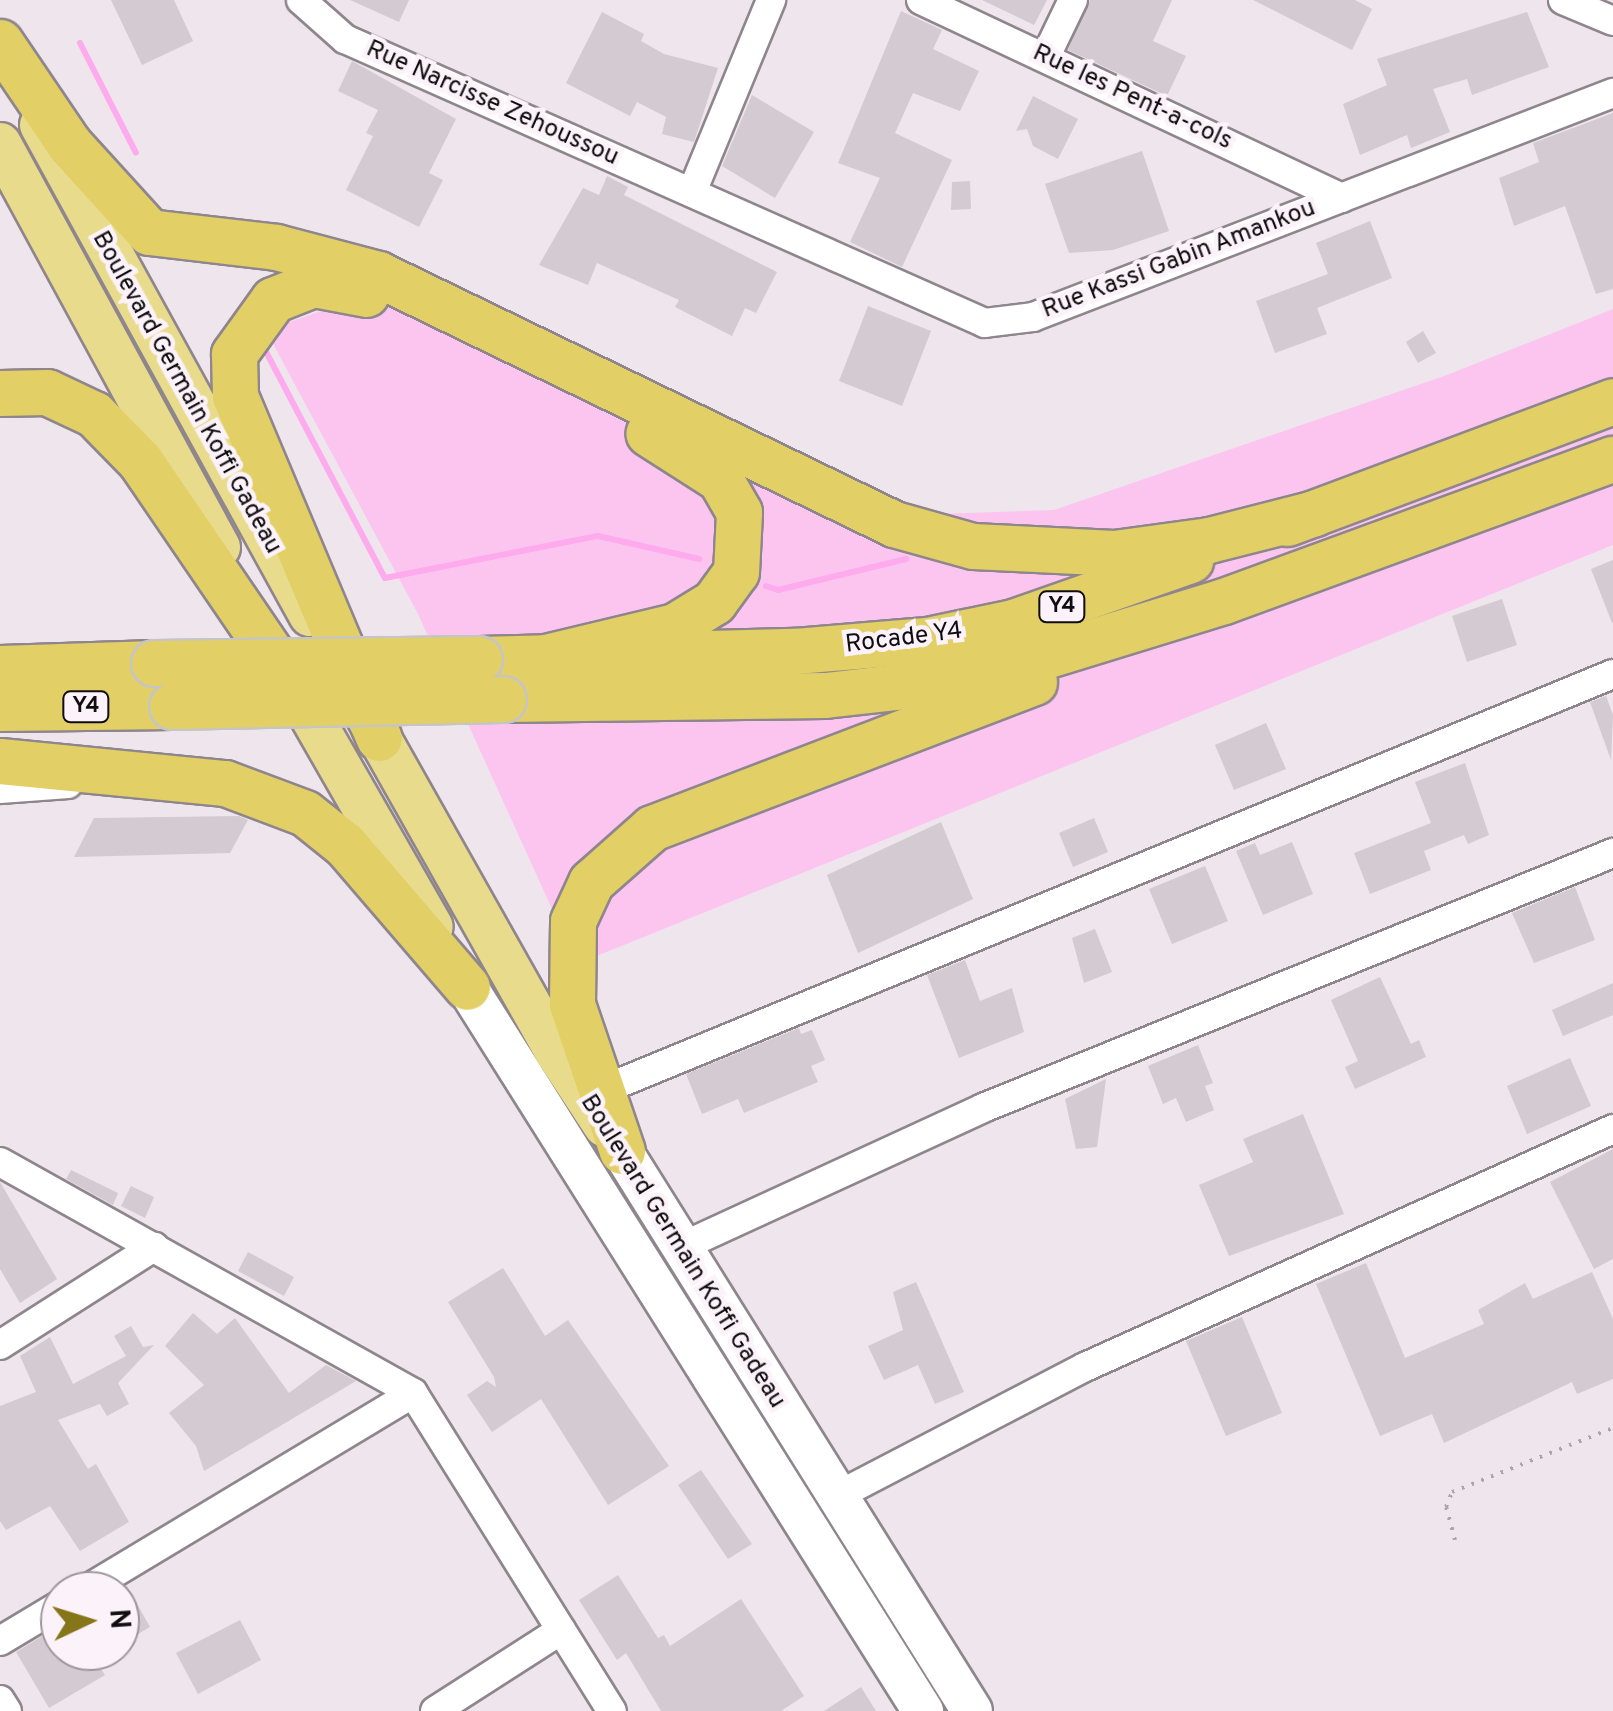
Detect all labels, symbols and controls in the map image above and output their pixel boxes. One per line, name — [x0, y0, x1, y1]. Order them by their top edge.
street label: Rue Narcisse Zehoussou — [361, 35, 623, 173]
street label: Rue les Pent-a-cols — [1027, 39, 1237, 157]
street label: Rue Kassi Gabin Amankou — [1038, 194, 1320, 326]
street label: Boulevard Germain Koffi Gadeau — [85, 226, 287, 560]
road number: Y4 — [1037, 590, 1087, 624]
street label: Rocade Y4 — [843, 617, 965, 661]
road number: Y4 — [61, 690, 111, 724]
street label: Boulevard Germain Koffi Gadeau — [573, 1090, 791, 1414]
north arrow — [40, 1571, 140, 1671]
text: N — [99, 1608, 137, 1630]

